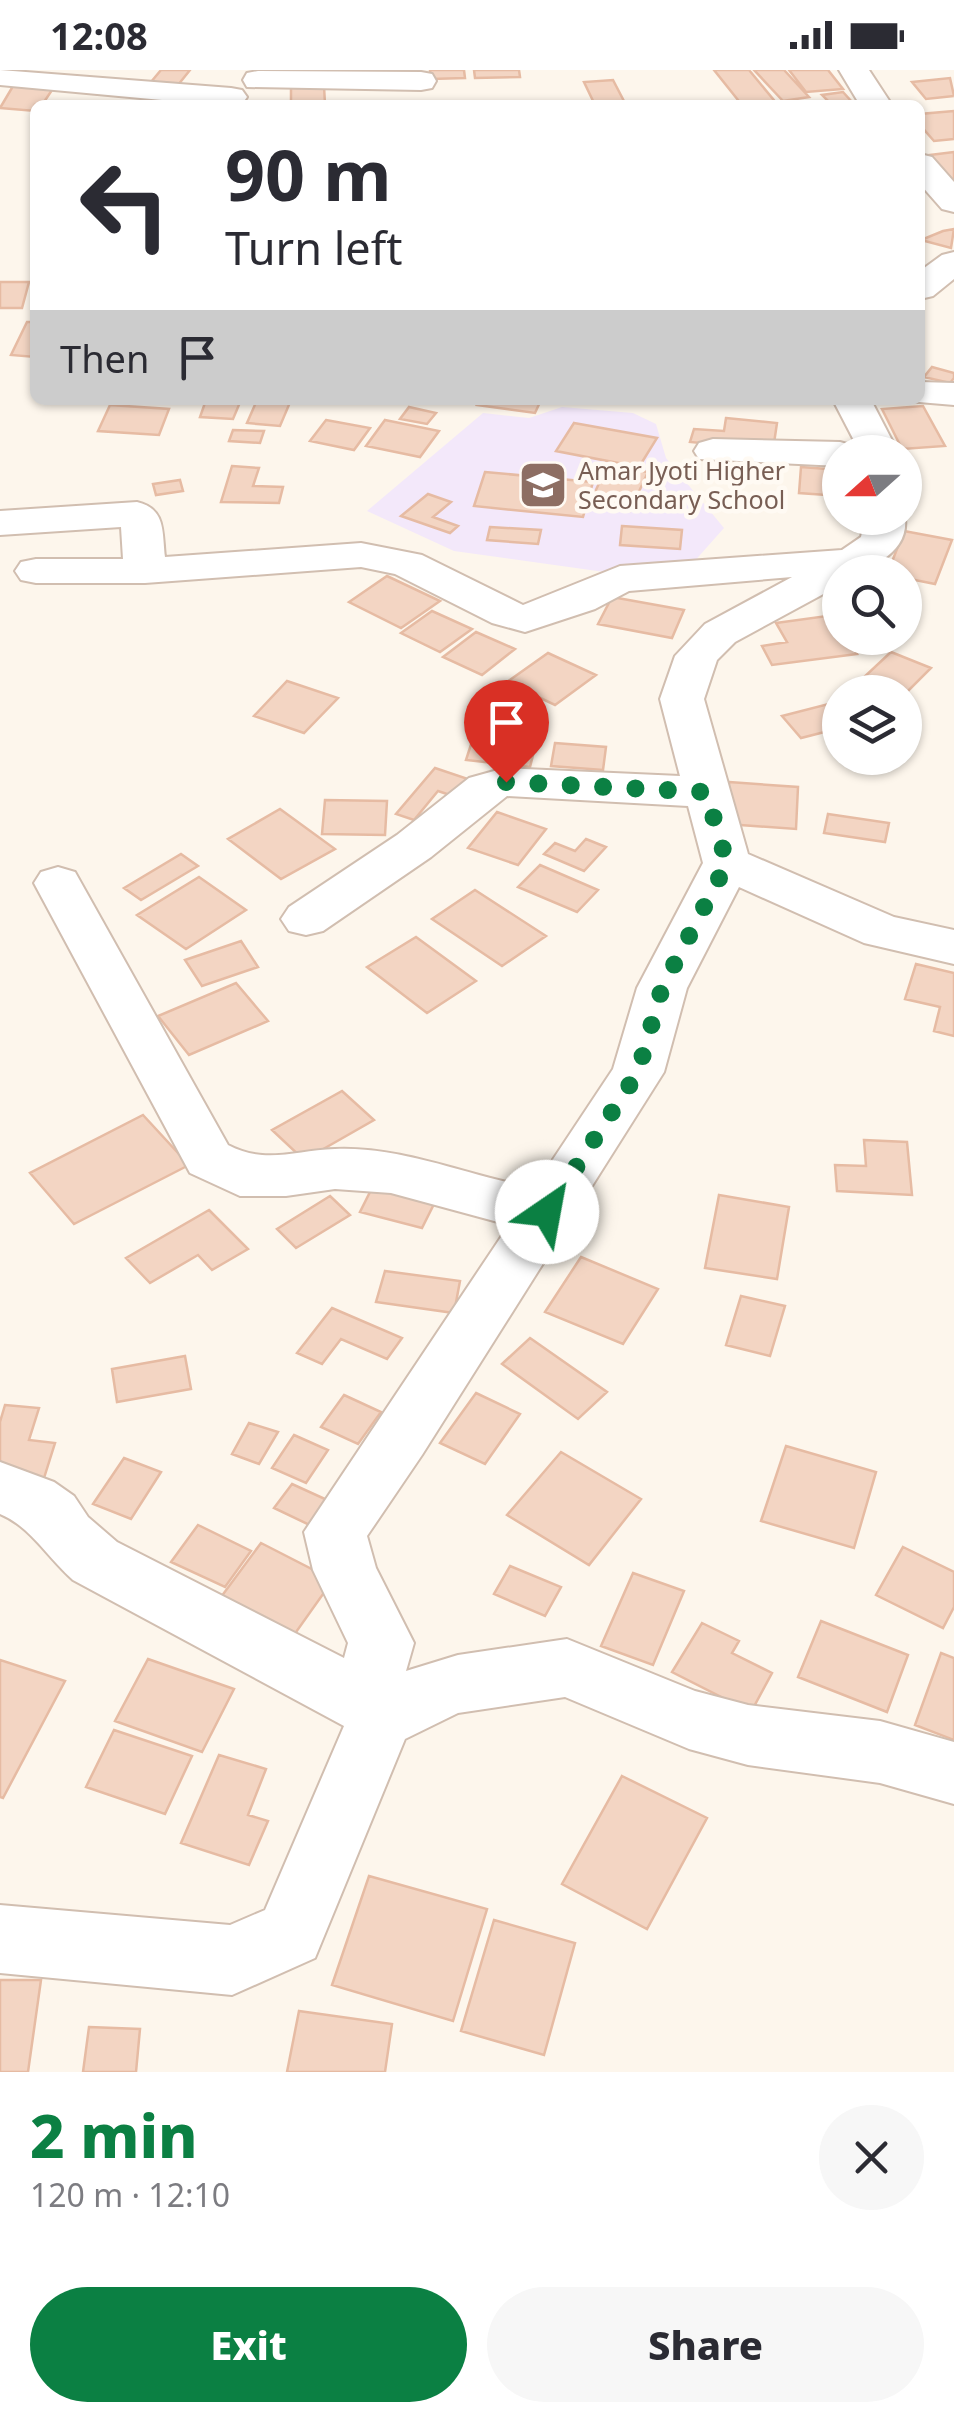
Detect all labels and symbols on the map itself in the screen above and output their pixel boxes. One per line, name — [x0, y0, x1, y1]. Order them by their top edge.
north arrow — [822, 435, 922, 535]
place label: Amar Jyoti Higher Secondary School — [578, 453, 785, 516]
school or university icon: Amar Jyoti Higher Secondary School — [517, 459, 569, 511]
pin — [464, 680, 549, 783]
position arrow — [495, 1160, 599, 1264]

